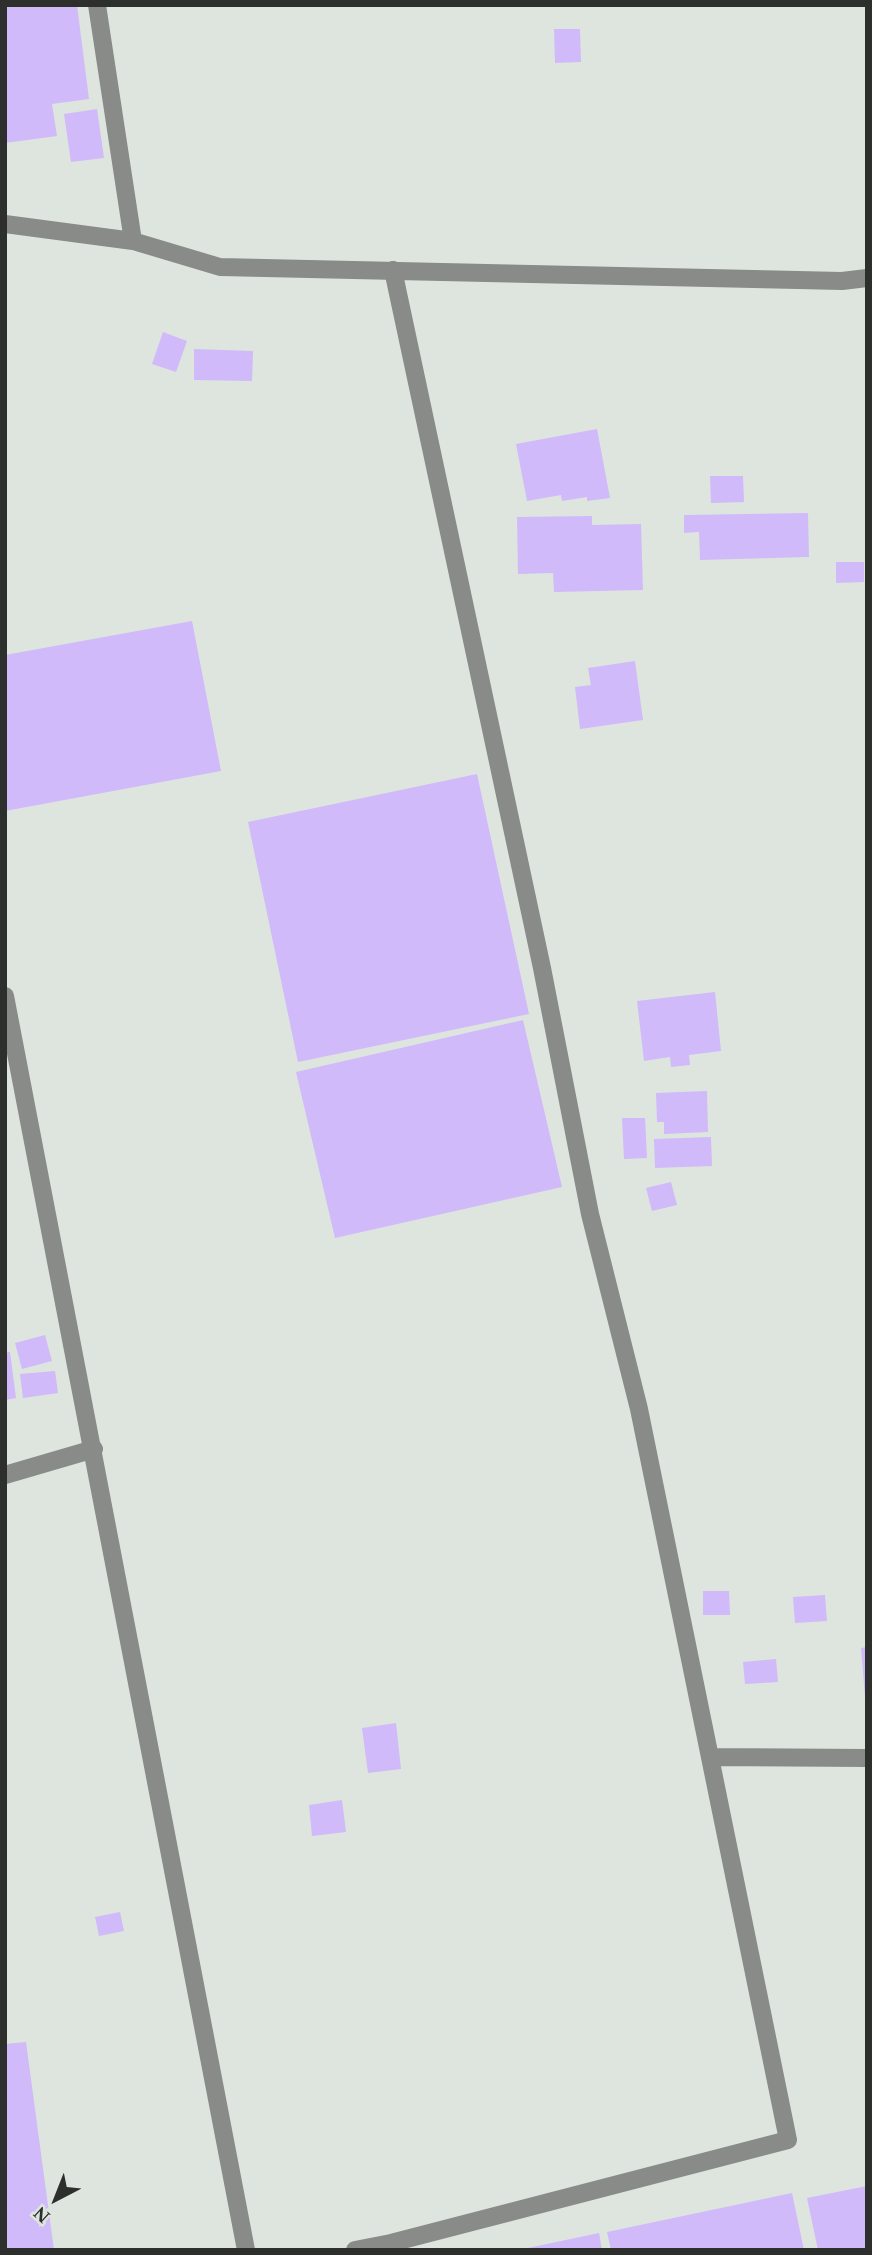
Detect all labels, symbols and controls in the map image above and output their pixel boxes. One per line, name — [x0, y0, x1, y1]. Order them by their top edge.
north arrow — [21, 2164, 91, 2234]
text: N — [29, 2203, 54, 2227]

